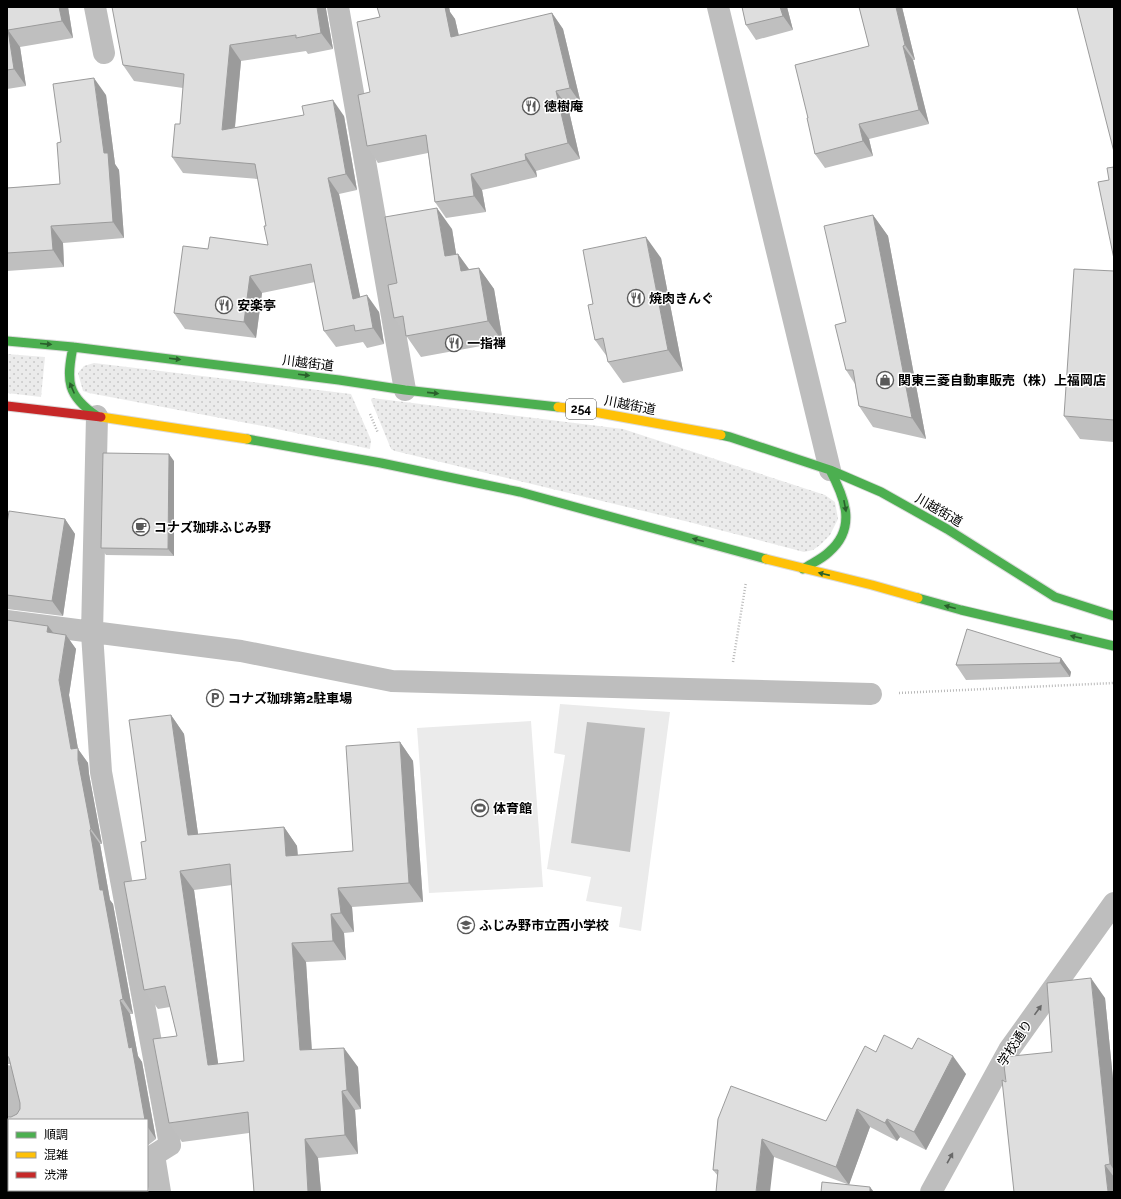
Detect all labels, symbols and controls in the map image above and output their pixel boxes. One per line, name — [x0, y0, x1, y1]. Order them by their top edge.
restaurant icon: 徳樹庵 — [521, 96, 541, 116]
place label: 徳樹庵 — [544, 99, 583, 114]
restaurant icon: 焼肉きんぐ — [626, 288, 646, 308]
place label: 焼肉きんぐ — [649, 291, 714, 306]
restaurant icon: 安楽亭 — [214, 295, 234, 315]
place label: 安楽亭 — [237, 298, 276, 313]
restaurant icon: 一指禅 — [444, 333, 464, 353]
place label: 一指禅 — [467, 336, 506, 351]
one-way arrow — [40, 341, 52, 347]
street label: 川越街道 — [281, 352, 335, 374]
one-way arrow — [169, 356, 181, 362]
shop icon: 関東三菱自動車販売（株）上福岡店 — [875, 370, 895, 390]
one-way arrow — [298, 372, 310, 378]
place label: 関東三菱自動車販売（株）上福岡店 — [898, 373, 1106, 388]
one-way arrow — [68, 381, 74, 393]
one-way arrow — [427, 389, 439, 396]
street label: 川越街道 — [603, 393, 657, 417]
road number: 254 — [566, 399, 596, 419]
street label: 川越街道 — [913, 491, 965, 529]
one-way arrow — [842, 500, 848, 512]
cafe icon: コナズ珈琲ふじみ野 — [131, 517, 151, 537]
place label: コナズ珈琲ふじみ野 — [154, 520, 271, 535]
one-way arrow — [692, 537, 704, 543]
one-way arrow — [818, 570, 830, 576]
one-way arrow — [943, 604, 955, 610]
one-way arrow — [1070, 634, 1082, 640]
parking icon: コナズ珈琲第2駐車場 — [205, 688, 225, 708]
place label: コナズ珈琲第2駐車場 — [228, 691, 352, 706]
sports icon: 体育館 — [470, 798, 490, 818]
place label: 体育館 — [493, 801, 532, 816]
school or university icon: ふじみ野市立西小学校 — [456, 915, 476, 935]
place label: ふじみ野市立西小学校 — [479, 918, 609, 933]
one-way arrow — [1033, 1005, 1041, 1015]
street label: 学校通り — [995, 1017, 1035, 1069]
legend — [8, 1119, 148, 1191]
text: 順調 — [44, 1128, 68, 1142]
text: 混雑 — [44, 1148, 68, 1162]
one-way arrow — [946, 1152, 953, 1164]
text: 渋滞 — [44, 1168, 68, 1182]

